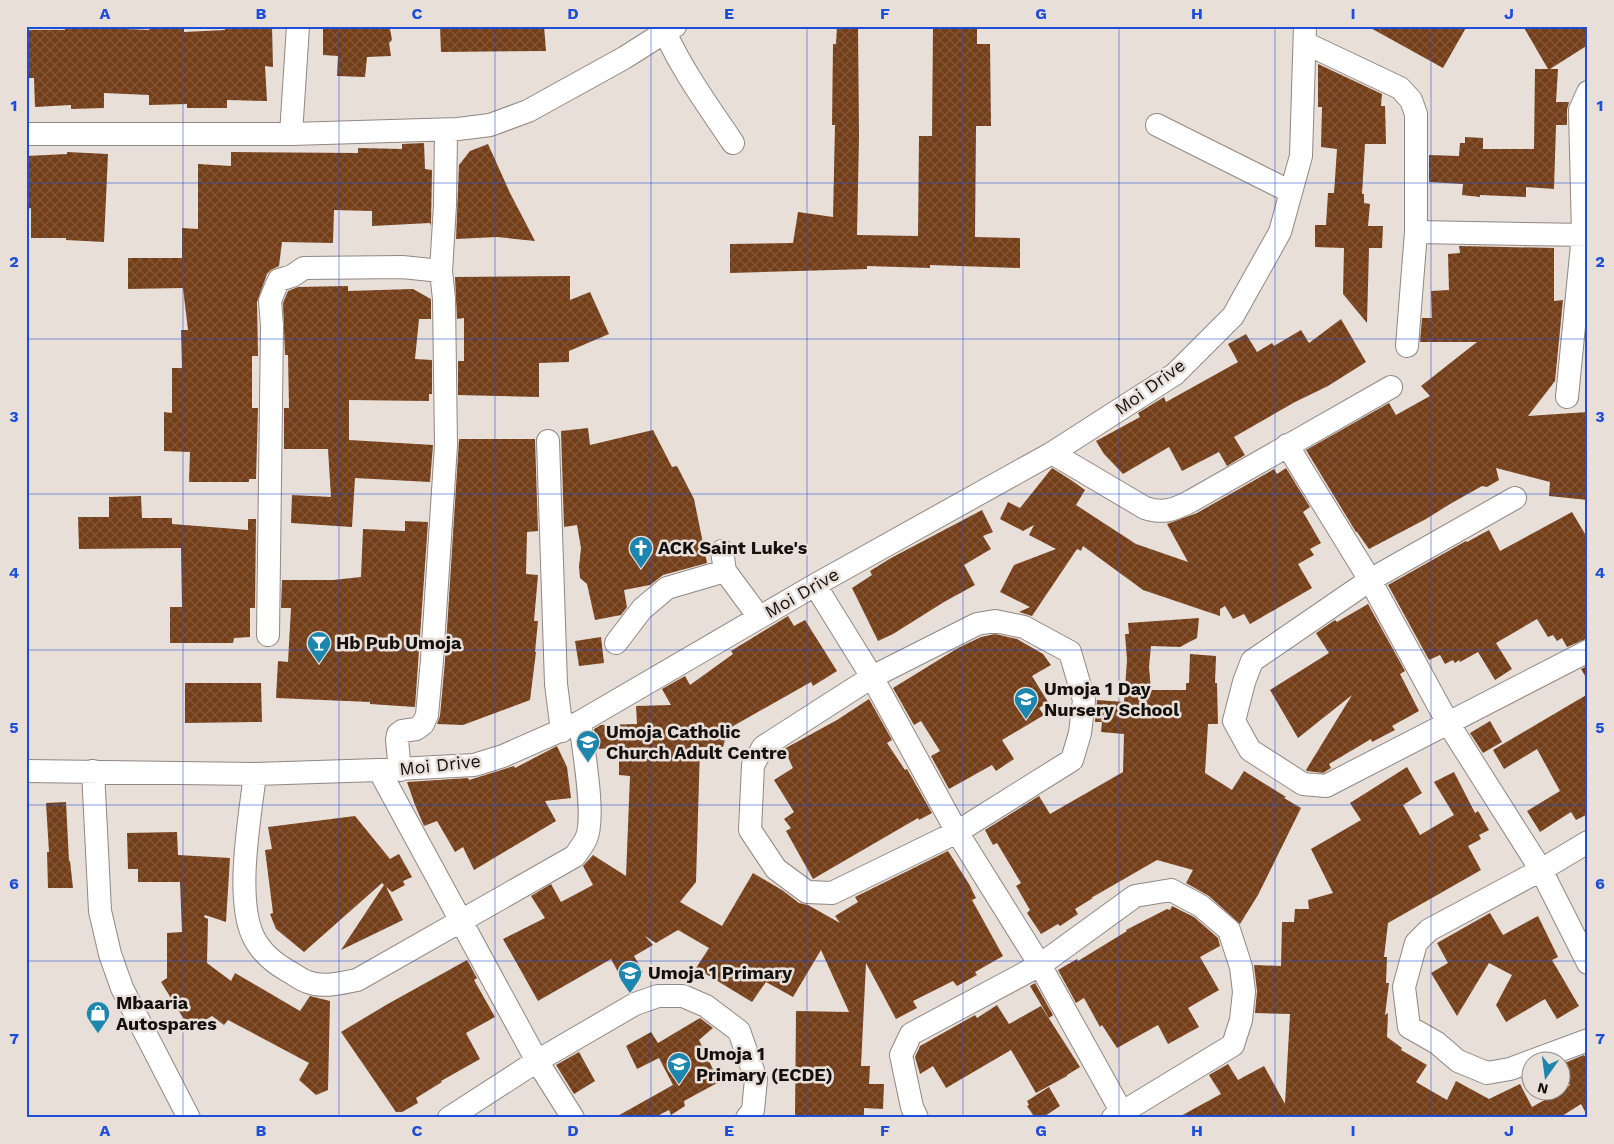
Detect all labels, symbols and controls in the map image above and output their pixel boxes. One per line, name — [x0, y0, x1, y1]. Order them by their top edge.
text: A — [100, 4, 111, 23]
text: B — [256, 4, 267, 23]
text: C — [412, 4, 423, 23]
text: D — [567, 4, 579, 23]
text: E — [724, 4, 734, 23]
text: F — [880, 4, 890, 23]
text: G — [1035, 4, 1047, 23]
text: H — [1191, 4, 1203, 23]
text: I — [1350, 4, 1356, 23]
text: J — [1504, 4, 1514, 23]
text: 1 — [11, 96, 17, 115]
text: 1 — [1597, 96, 1603, 115]
text: 2 — [9, 252, 19, 271]
text: 2 — [1595, 252, 1605, 271]
street label: Moi Drive — [1110, 354, 1189, 419]
text: 3 — [9, 407, 19, 426]
text: 3 — [1595, 407, 1605, 426]
church icon: ACK Saint Luke's — [628, 535, 654, 569]
place label: ACK Saint Luke's — [658, 537, 808, 558]
text: 4 — [9, 563, 19, 582]
street label: Moi Drive — [761, 563, 842, 622]
text: 4 — [1595, 563, 1605, 582]
bar icon: Hb Pub Umoja — [306, 630, 332, 664]
place label: Hb Pub Umoja — [336, 632, 462, 653]
place label: Umoja 1 Day Nursery School — [1044, 678, 1179, 720]
school or university icon: Umoja 1 Day Nursery School — [1013, 686, 1039, 720]
text: 5 — [9, 718, 19, 737]
text: 5 — [1595, 718, 1605, 737]
place label: Umoja Catholic Church Adult Centre — [606, 721, 787, 763]
school or university icon: Umoja Catholic Church Adult Centre — [575, 729, 601, 763]
street label: Moi Drive — [398, 750, 482, 779]
text: 6 — [9, 874, 19, 893]
text: 6 — [1595, 874, 1605, 893]
school or university icon: Umoja 1 Primary — [617, 960, 643, 994]
place label: Umoja 1 Primary — [648, 962, 793, 983]
place label: Mbaaria Autospares — [116, 992, 217, 1034]
shop icon: Mbaaria Autospares — [85, 1000, 111, 1034]
text: 7 — [9, 1029, 19, 1048]
text: 7 — [1595, 1029, 1605, 1048]
place label: Umoja 1 Primary (ECDE) — [696, 1043, 833, 1085]
school or university icon: Umoja 1 Primary (ECDE) — [666, 1051, 692, 1085]
north arrow — [1522, 1052, 1572, 1102]
text: N — [1536, 1080, 1550, 1098]
text: A — [100, 1121, 111, 1140]
text: B — [256, 1121, 267, 1140]
text: C — [412, 1121, 423, 1140]
text: D — [567, 1121, 579, 1140]
text: E — [724, 1121, 734, 1140]
text: F — [880, 1121, 890, 1140]
text: G — [1035, 1121, 1047, 1140]
text: H — [1191, 1121, 1203, 1140]
text: I — [1350, 1121, 1356, 1140]
text: J — [1504, 1121, 1514, 1140]

